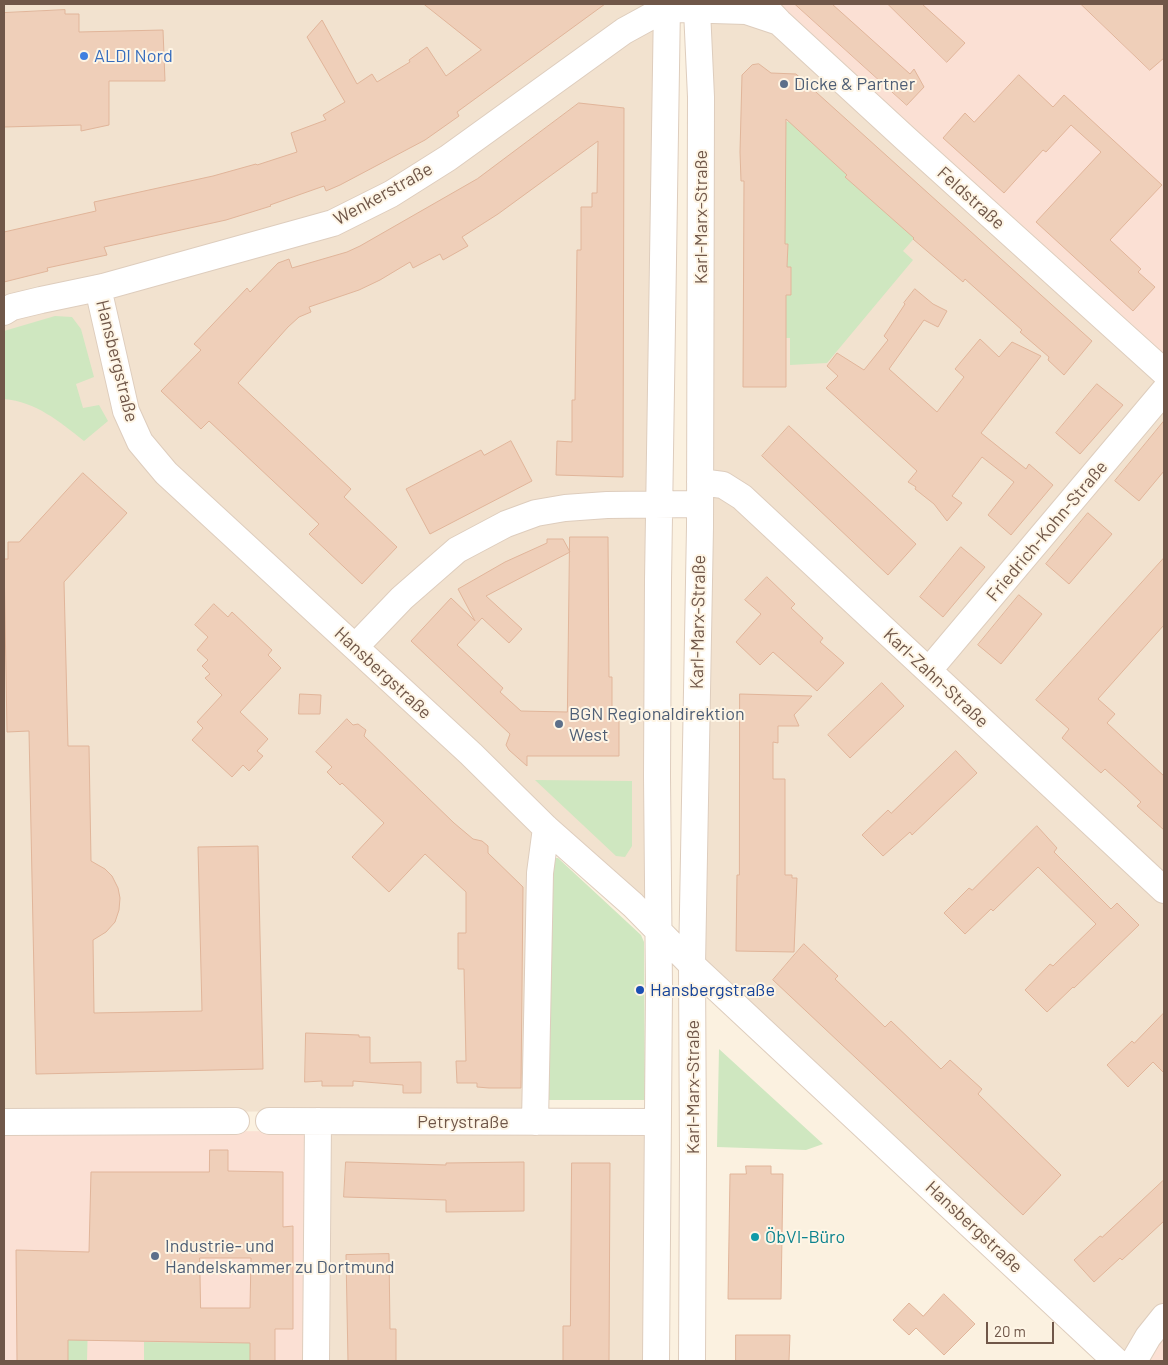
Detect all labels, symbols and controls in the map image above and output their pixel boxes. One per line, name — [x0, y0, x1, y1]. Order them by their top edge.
place label: ALDI Nord — [94, 45, 173, 67]
marker: ALDI Nord — [78, 50, 90, 62]
place label: Dicke & Partner — [794, 73, 915, 95]
marker: Dicke & Partner — [778, 78, 790, 90]
street label: Karl-Marx-Straße — [690, 150, 712, 284]
street label: Wenkerstraße — [330, 158, 436, 230]
street label: Feldstraße — [933, 162, 1009, 234]
street label: Hansbergstraße — [91, 298, 143, 424]
street label: Friedrich-Kohn-Straße — [982, 456, 1112, 606]
street label: Karl-Marx-Straße — [686, 555, 710, 689]
street label: Hansbergstraße — [330, 622, 436, 724]
street label: Karl-Zahn-Straße — [879, 624, 993, 732]
place label: BGN Regionaldirektion West — [569, 703, 745, 746]
marker: BGN Regionaldirektion West — [553, 718, 565, 730]
place label: Hansbergstraße — [650, 979, 775, 1001]
marker: Hansbergstraße — [634, 984, 646, 996]
street label: Karl-Marx-Straße — [682, 1020, 704, 1154]
street label: Petrystraße — [417, 1111, 509, 1133]
street label: Hansbergstraße — [921, 1176, 1027, 1278]
place label: ÖbVI-Büro — [765, 1226, 845, 1248]
marker: ÖbVI-Büro — [749, 1231, 761, 1243]
place label: Industrie- und Handelskammer zu Dortmund — [165, 1235, 395, 1278]
marker: Industrie- und Handelskammer zu Dortmund — [149, 1250, 161, 1262]
scale bar — [988, 1312, 1056, 1344]
text: 20 m — [994, 1322, 1026, 1340]

